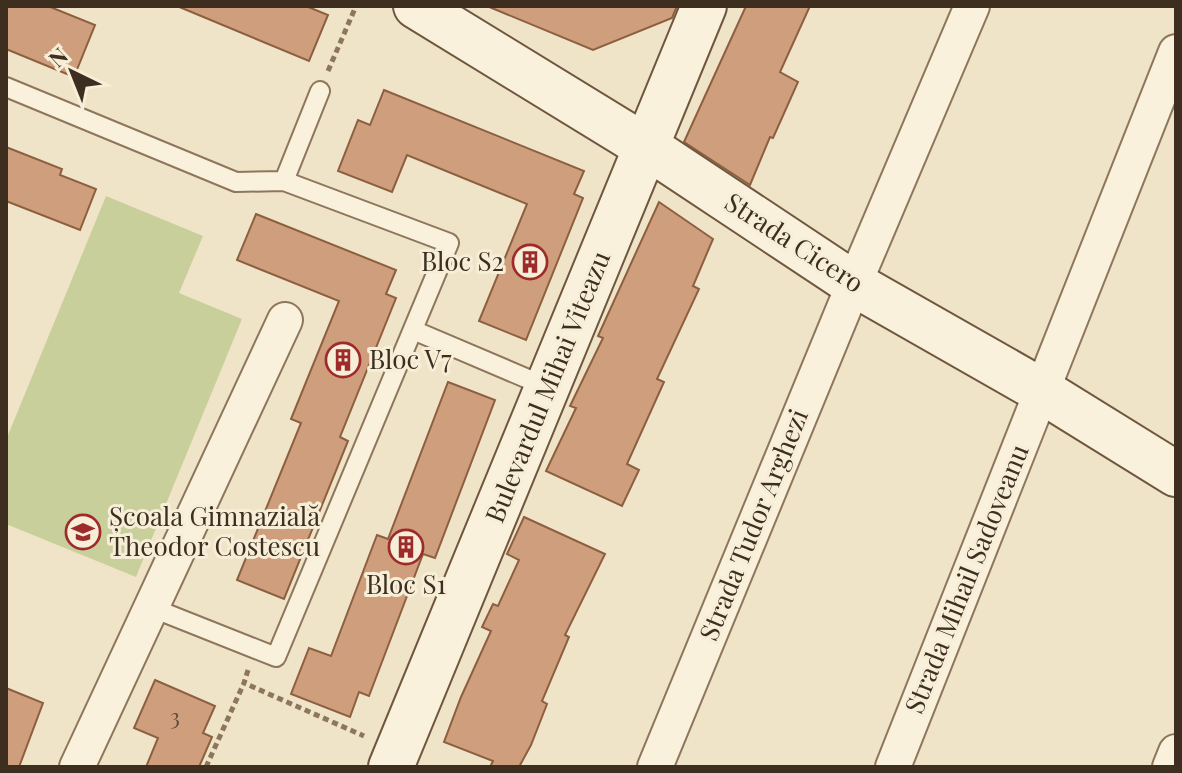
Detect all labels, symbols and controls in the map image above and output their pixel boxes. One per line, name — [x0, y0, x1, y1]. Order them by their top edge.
north arrow — [32, 32, 112, 112]
text: N — [42, 40, 74, 73]
street label: Strada Cicero — [719, 184, 871, 300]
place label: Bloc S2 — [421, 243, 504, 278]
building icon: Bloc S2 — [511, 243, 549, 281]
street label: Bulevardul Mihai Viteazu — [476, 245, 617, 527]
building icon: Bloc V7 — [324, 341, 362, 379]
place label: Bloc V7 — [369, 341, 452, 376]
street label: Strada Tudor Arghezi — [690, 403, 815, 645]
street label: Strada Mihail Sadoveanu — [896, 439, 1036, 718]
place label: Școala Gimnazială Theodor Costescu — [109, 498, 320, 563]
school or university icon: Școala Gimnazială Theodor Costescu — [64, 513, 102, 551]
building icon: Bloc S1 — [387, 528, 425, 566]
place label: Bloc S1 — [366, 566, 446, 601]
house number: 3 — [170, 701, 180, 731]

